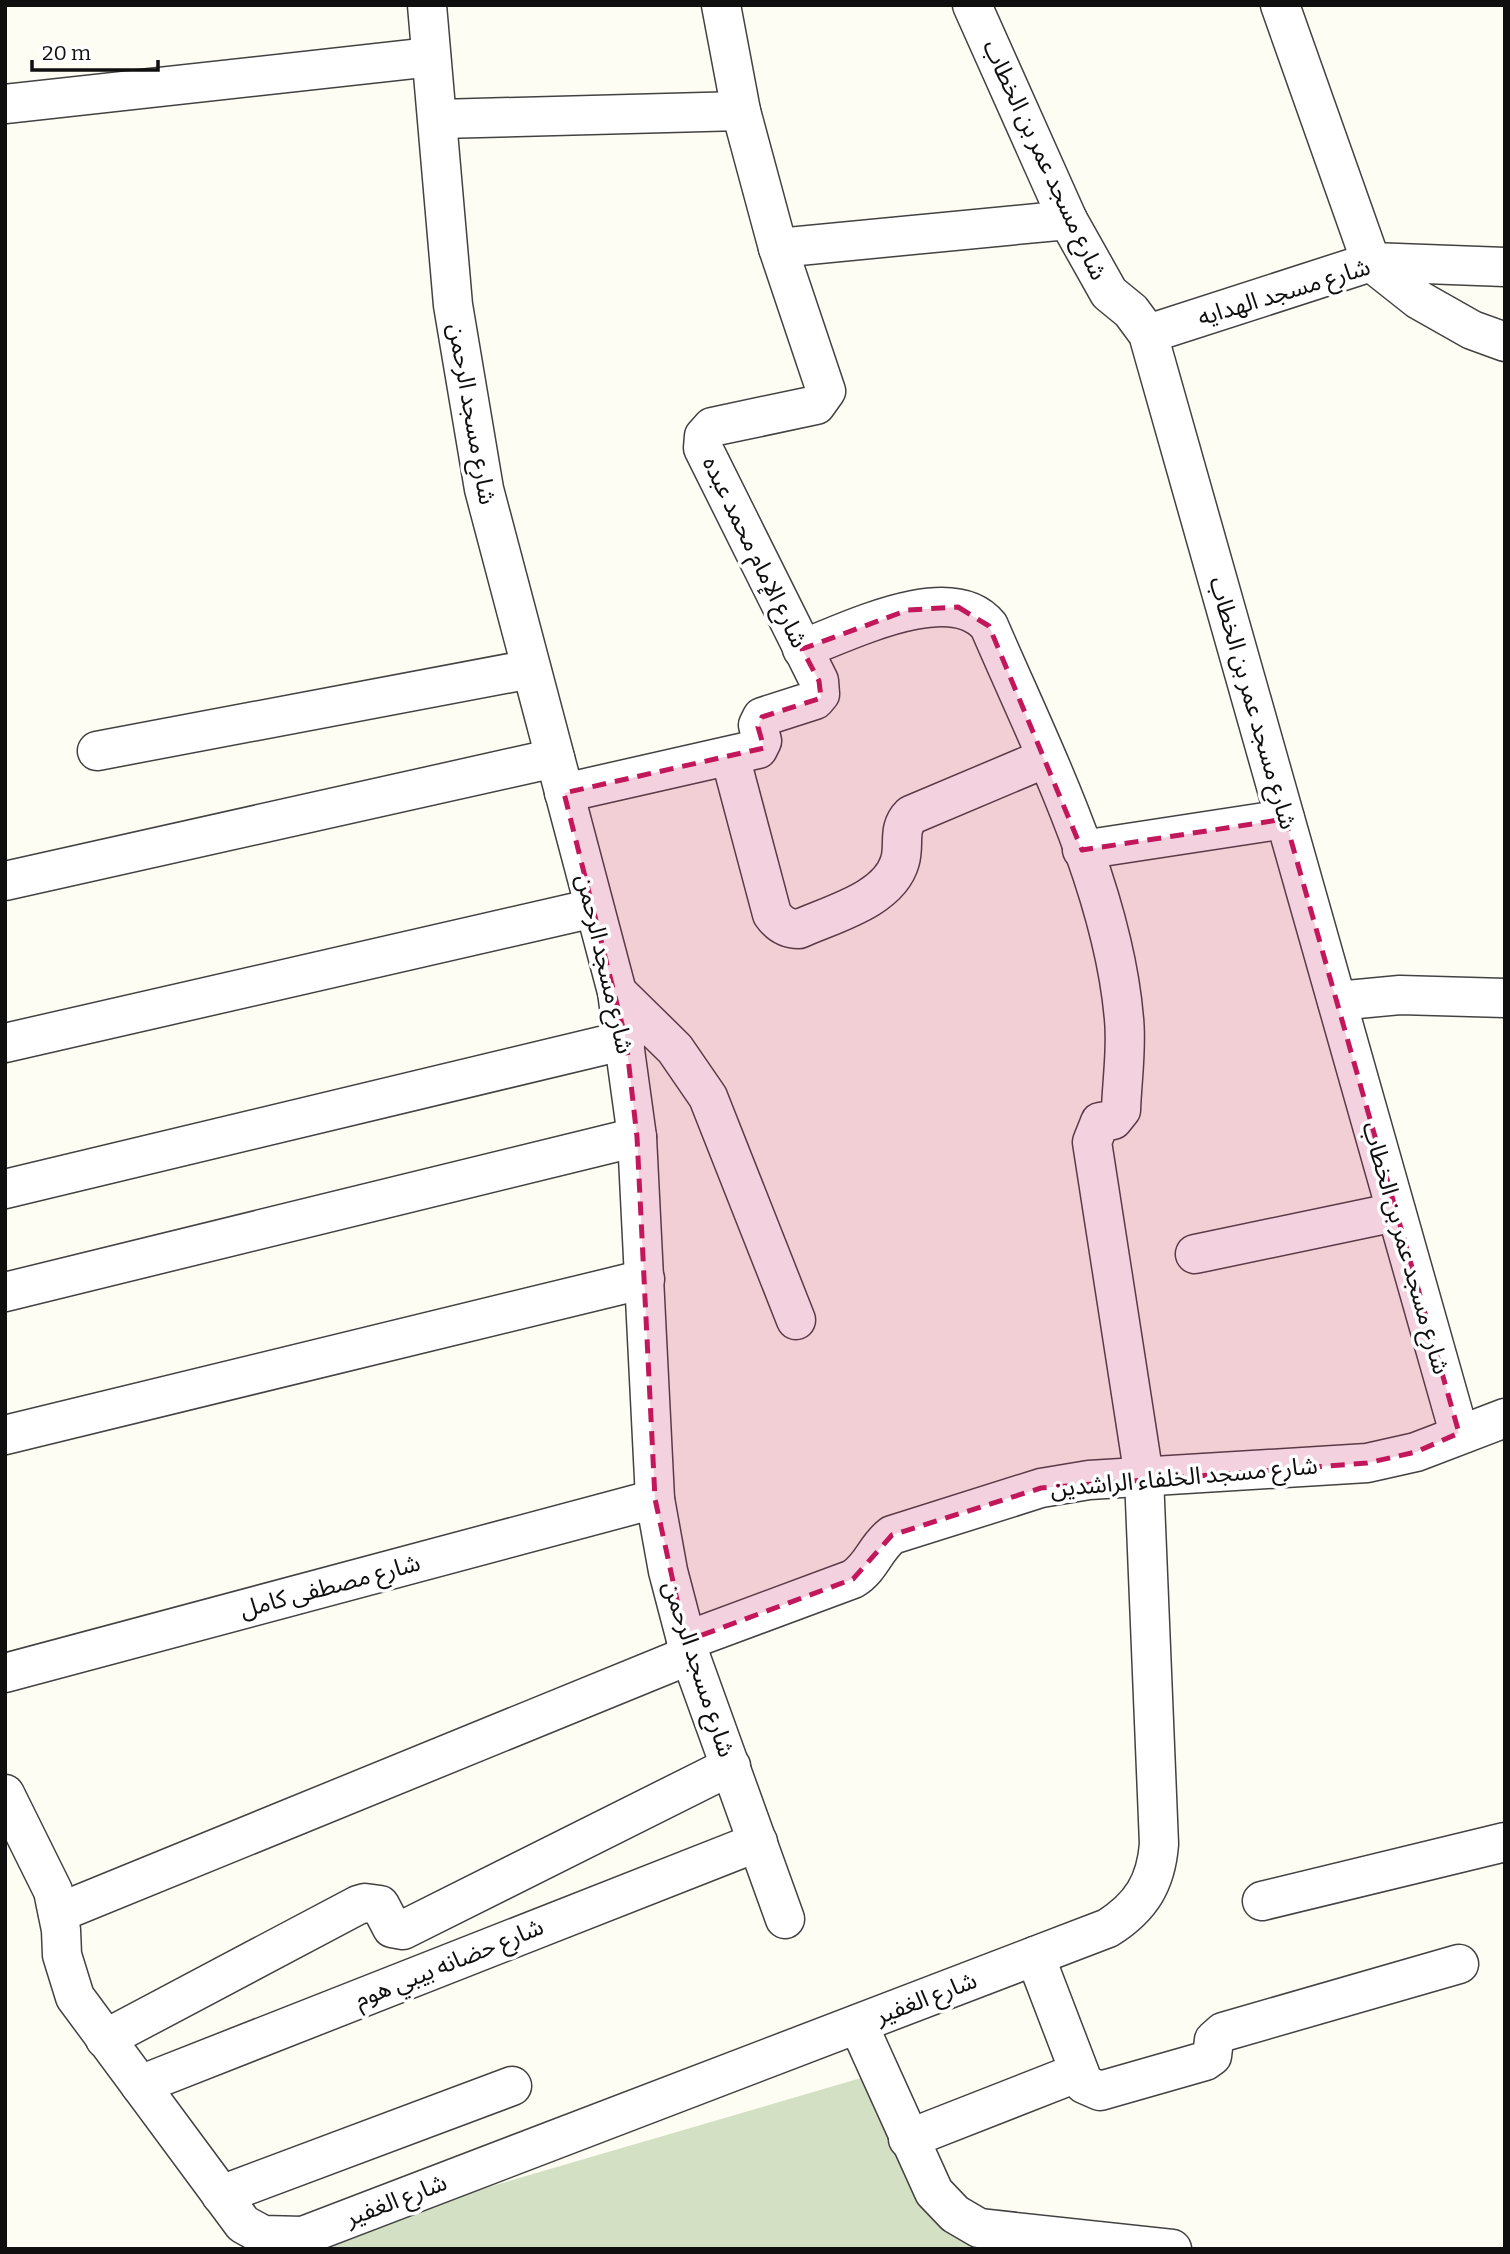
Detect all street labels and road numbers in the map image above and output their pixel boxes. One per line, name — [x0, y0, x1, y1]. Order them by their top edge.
street label: شارع مسجد عمر بن الخطاب — [974, 36, 1113, 286]
street label: شارع مسجد الهدايه — [1194, 252, 1374, 334]
street label: شارع مسجد الرحمن — [439, 321, 502, 507]
street label: شارع الإمام محمد عبده — [693, 452, 813, 654]
street label: شارع مسجد عمر بن الخطاب — [1201, 573, 1303, 833]
street label: شارع مسجد الرحمن — [568, 871, 639, 1057]
street label: شارع مسجد عمر بن الخطاب — [1354, 1118, 1456, 1378]
street label: شارع مسجد الخلفاء الراشدين — [1049, 1451, 1319, 1506]
street label: شارع مصطفى كامل — [237, 1548, 424, 1626]
street label: شارع مسجد الرحمن — [654, 1577, 741, 1761]
street label: شارع حضانه بيبي هوم — [350, 1912, 549, 2018]
street label: شارع الغفير — [870, 1966, 982, 2033]
street label: شارع الغفير — [340, 2168, 452, 2235]

